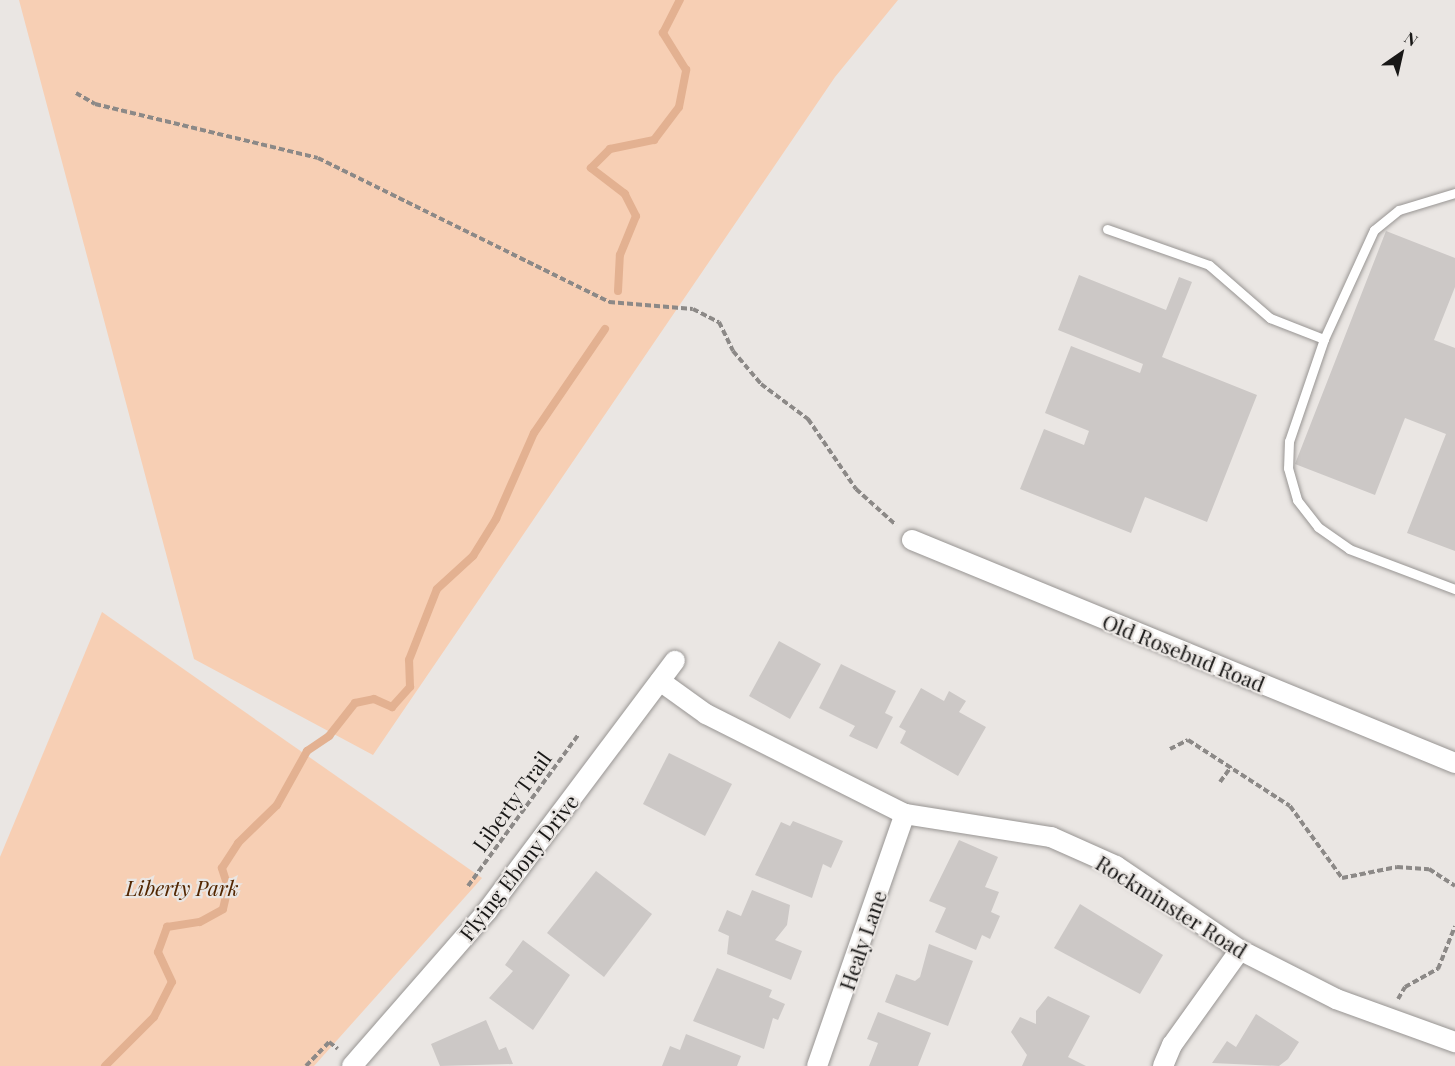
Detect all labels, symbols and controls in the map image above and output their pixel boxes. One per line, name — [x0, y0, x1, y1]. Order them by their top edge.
north arrow — [1371, 24, 1431, 84]
text: N — [1401, 27, 1422, 51]
street label: Old Rosebud Road — [1099, 608, 1269, 696]
street label: Liberty Trail — [466, 746, 556, 856]
street label: Flying Ebony Drive — [453, 789, 583, 945]
street label: Rockminster Road — [1092, 849, 1252, 963]
park label: Liberty Park — [125, 874, 239, 900]
street label: Healy Lane — [833, 887, 891, 993]

